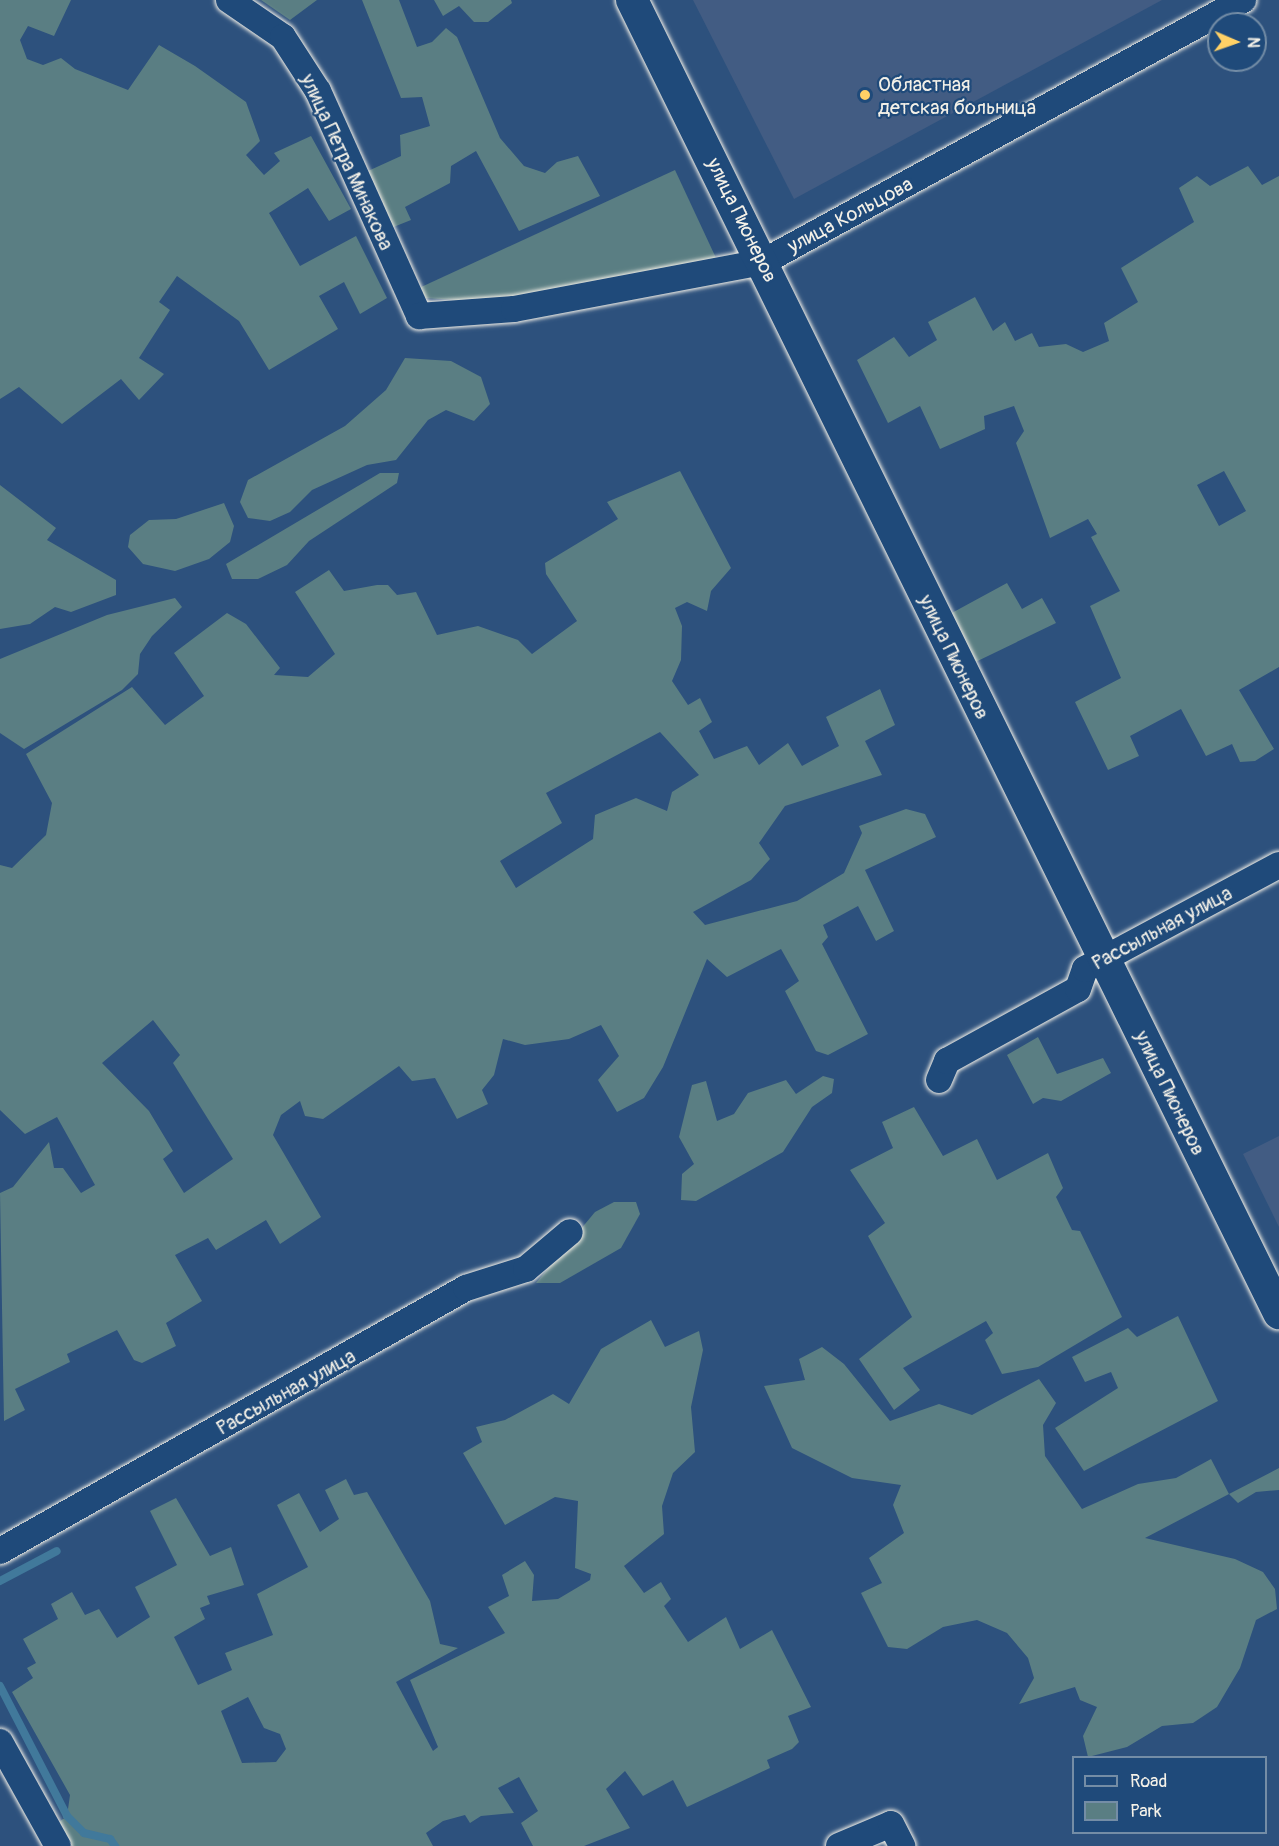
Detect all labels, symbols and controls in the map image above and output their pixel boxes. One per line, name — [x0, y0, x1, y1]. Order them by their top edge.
north arrow — [1207, 12, 1267, 72]
text: N — [1243, 37, 1263, 48]
street label: улица Петра Минакова — [296, 70, 398, 254]
place label: Областная детская больница — [878, 72, 1036, 119]
marker: Областная детская больница — [856, 86, 874, 104]
street label: улица Пионеров — [701, 154, 783, 286]
street label: улица Кольцова — [783, 172, 917, 258]
street label: улица Пионеров — [913, 591, 995, 723]
street label: Рассыльная улица — [1088, 881, 1236, 975]
street label: улица Пионеров — [1129, 1027, 1211, 1159]
street label: Рассыльная улица — [212, 1344, 360, 1440]
legend — [1072, 1756, 1267, 1834]
text: Road — [1130, 1770, 1167, 1793]
text: Park — [1130, 1800, 1162, 1823]

